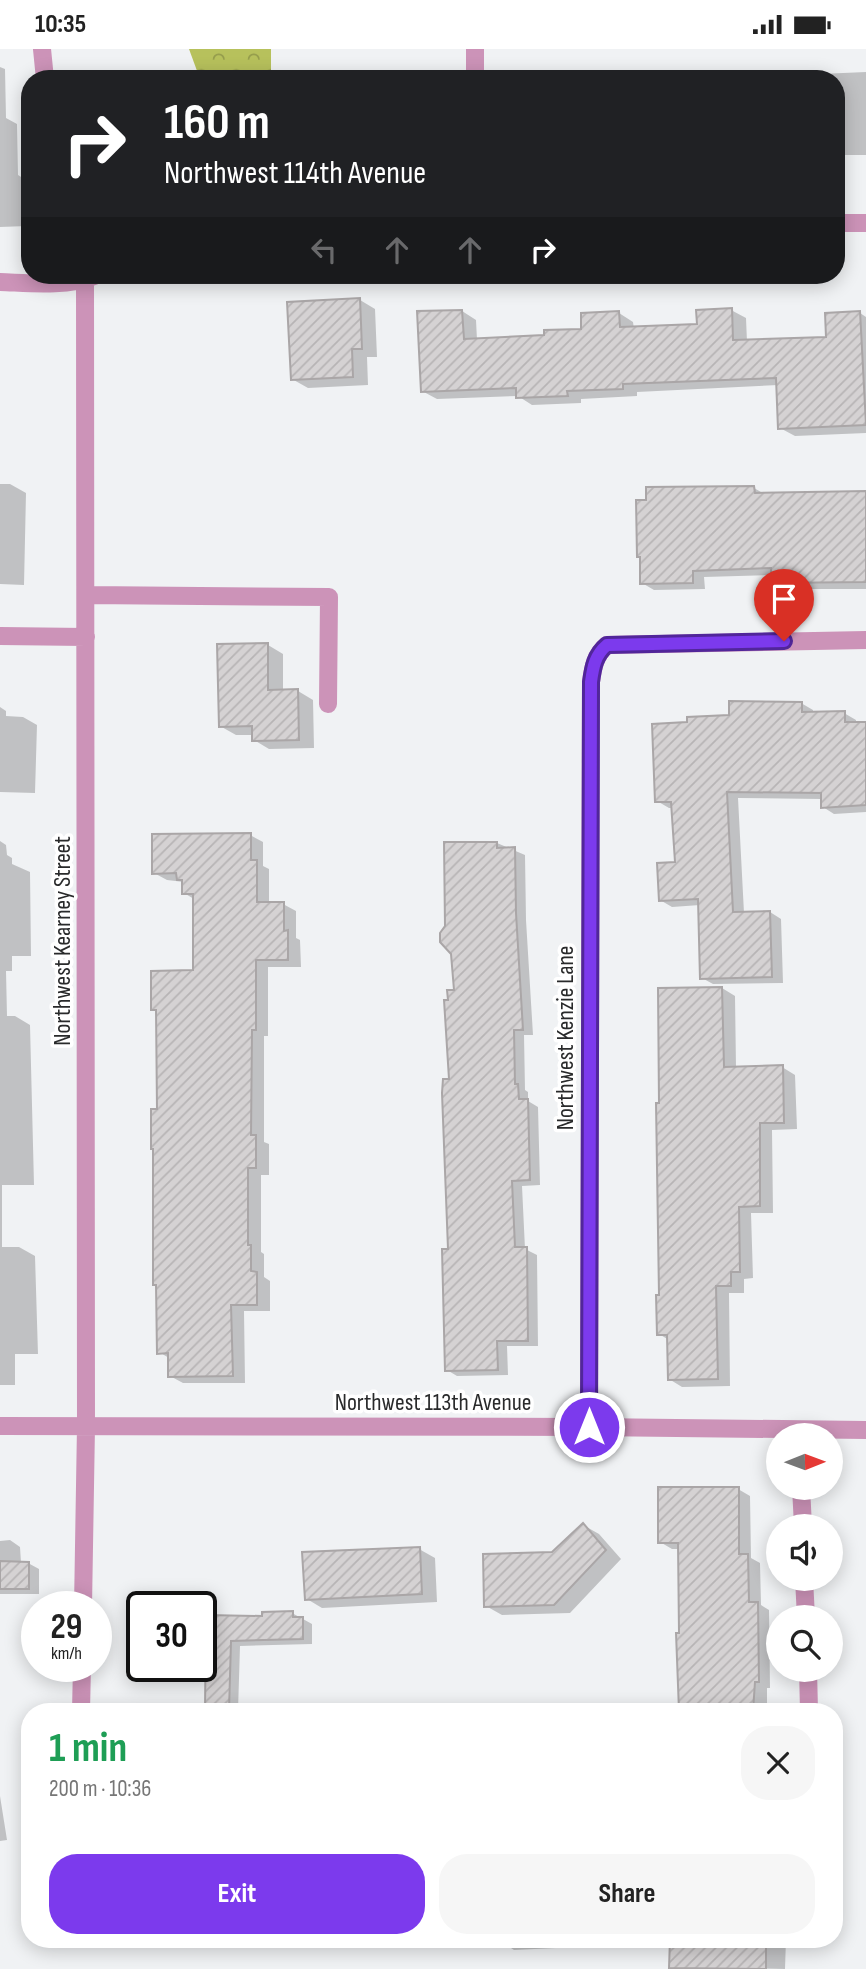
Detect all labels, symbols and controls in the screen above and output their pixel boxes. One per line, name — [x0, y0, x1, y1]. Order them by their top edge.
text: 10:35 — [35, 9, 86, 40]
text: 160 m — [164, 94, 270, 153]
icon: right — [49, 98, 140, 189]
text: Northwest 114th Avenue — [164, 154, 426, 193]
icon: left — [305, 231, 343, 269]
icon: ahead — [378, 231, 416, 269]
icon: ahead — [451, 231, 489, 269]
icon: right — [524, 231, 562, 269]
pin — [754, 569, 814, 641]
icon: arrive — [765, 580, 803, 618]
street label: Northwest Kearney Street — [48, 836, 77, 1046]
street label: Northwest Kenzie Lane — [551, 946, 580, 1130]
street label: Northwest 113th Avenue — [335, 1388, 531, 1417]
position arrow — [552, 1390, 626, 1464]
north arrow — [766, 1423, 844, 1500]
map controls — [766, 1423, 843, 1682]
button: sound — [766, 1514, 843, 1591]
speed limit sign: 30 — [126, 1591, 217, 1682]
button: search — [766, 1605, 843, 1682]
text: 29 — [51, 1606, 82, 1649]
text: km/h — [51, 1643, 82, 1664]
text: 1 min — [49, 1723, 127, 1774]
button: close — [741, 1726, 815, 1800]
text: 200 m · 10:36 — [49, 1775, 151, 1803]
button: Exit — [49, 1854, 425, 1934]
button: Share — [439, 1854, 815, 1934]

